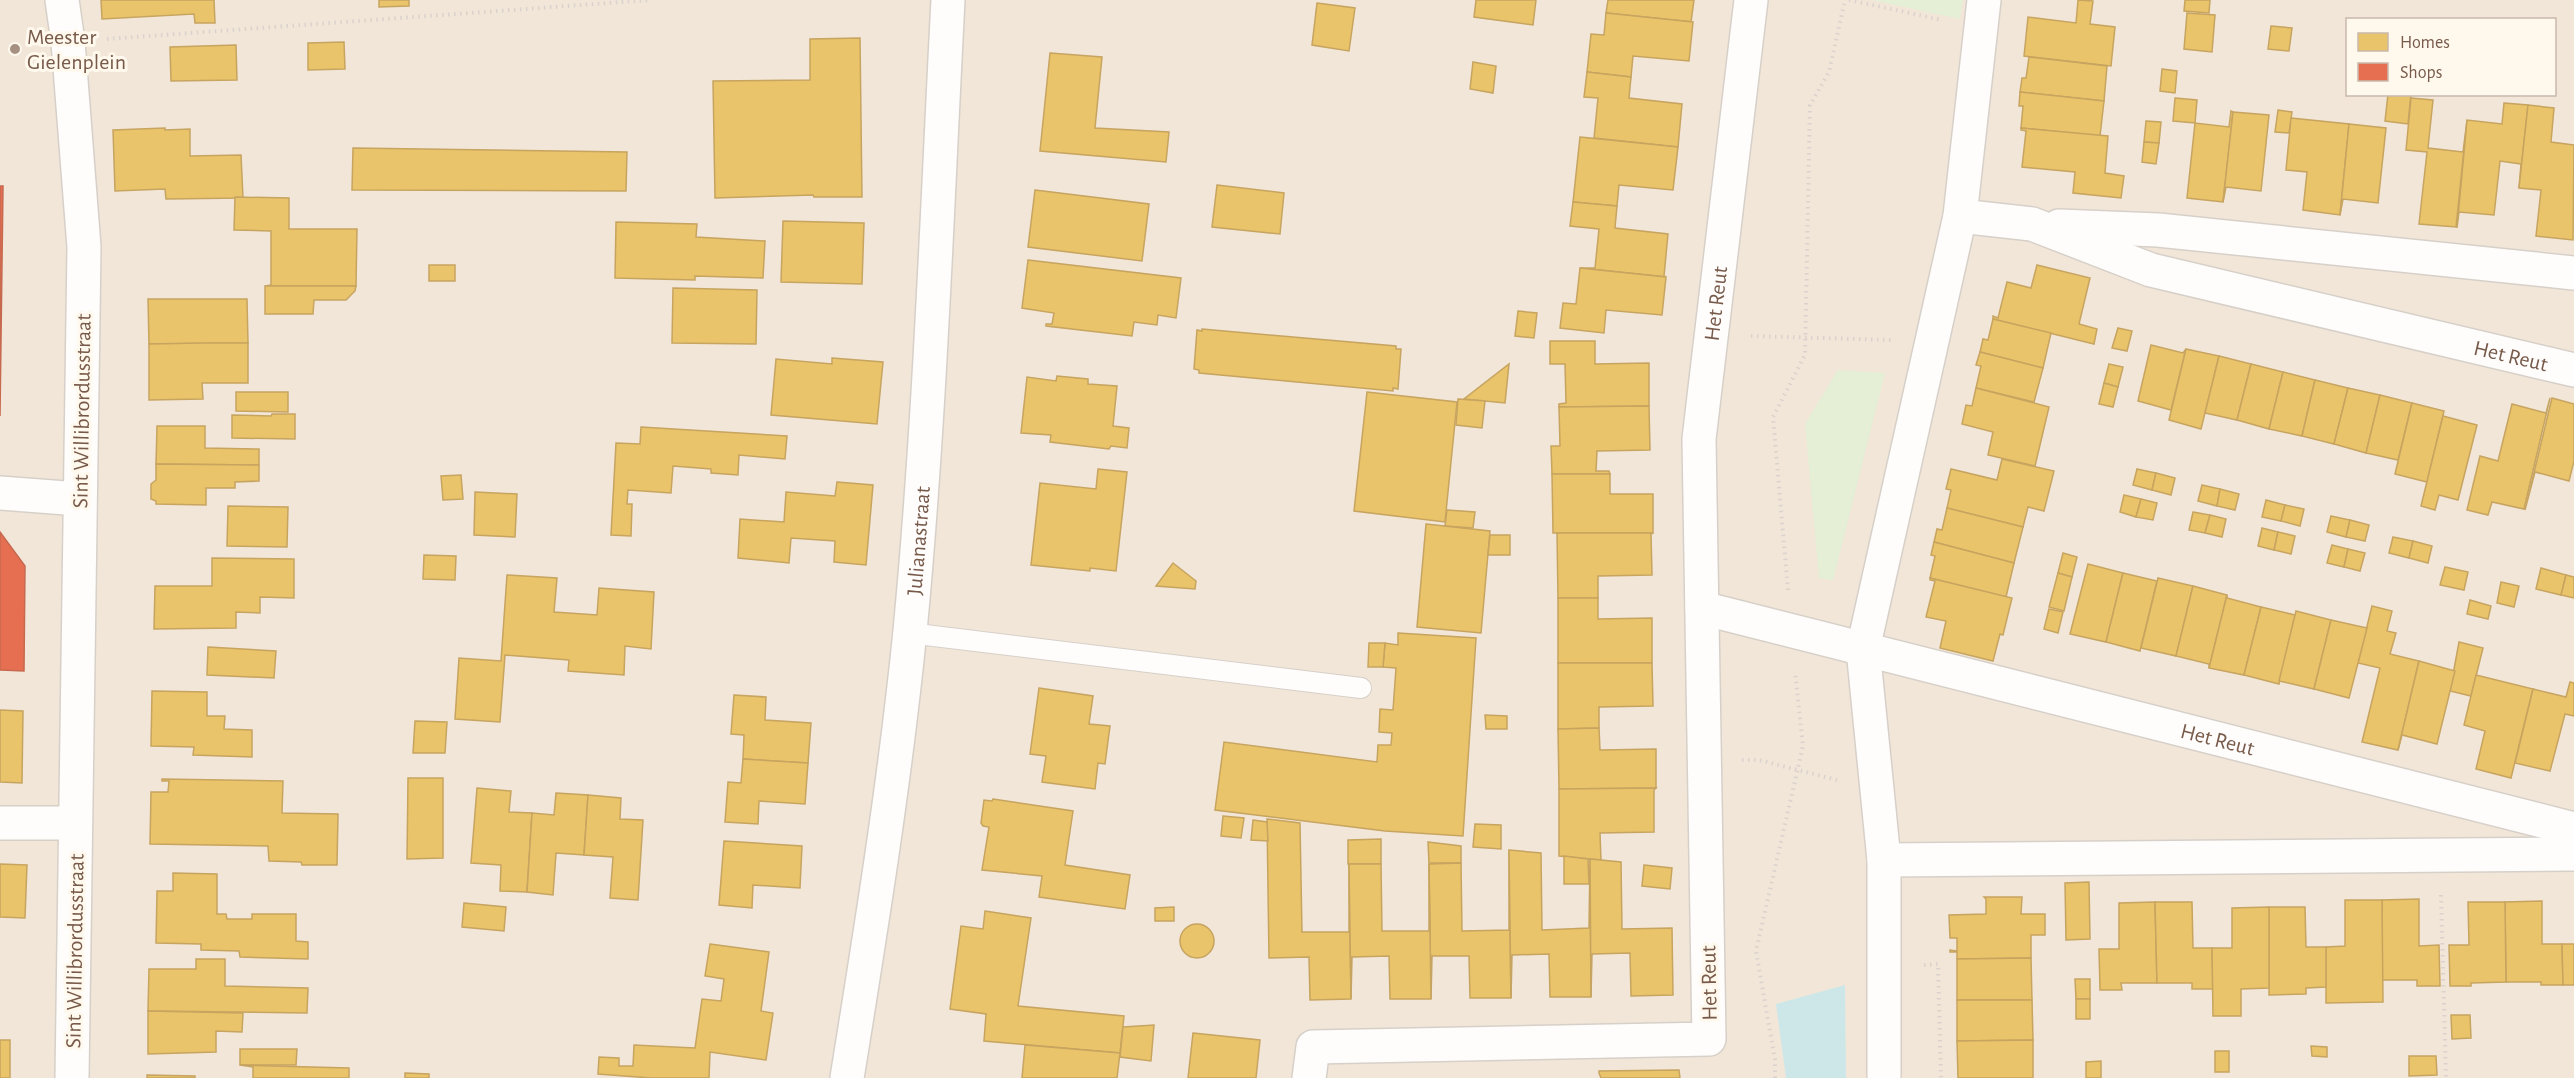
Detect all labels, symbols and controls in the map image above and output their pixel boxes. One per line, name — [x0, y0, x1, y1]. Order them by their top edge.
legend — [2346, 18, 2556, 96]
place label: Meester Gielenplein — [27, 26, 126, 73]
text: Homes — [2400, 34, 2450, 52]
marker: Meester Gielenplein — [8, 42, 22, 56]
text: Shops — [2400, 64, 2442, 82]
street label: Het Reut — [1701, 265, 1731, 342]
street label: Sint Willibrordusstraat — [69, 313, 95, 509]
street label: Het Reut — [2472, 337, 2550, 375]
street label: Julianastraat — [903, 486, 934, 596]
street label: Het Reut — [2178, 720, 2257, 760]
street label: Sint Willibrordusstraat — [62, 853, 88, 1049]
street label: Het Reut — [1697, 945, 1721, 1021]

